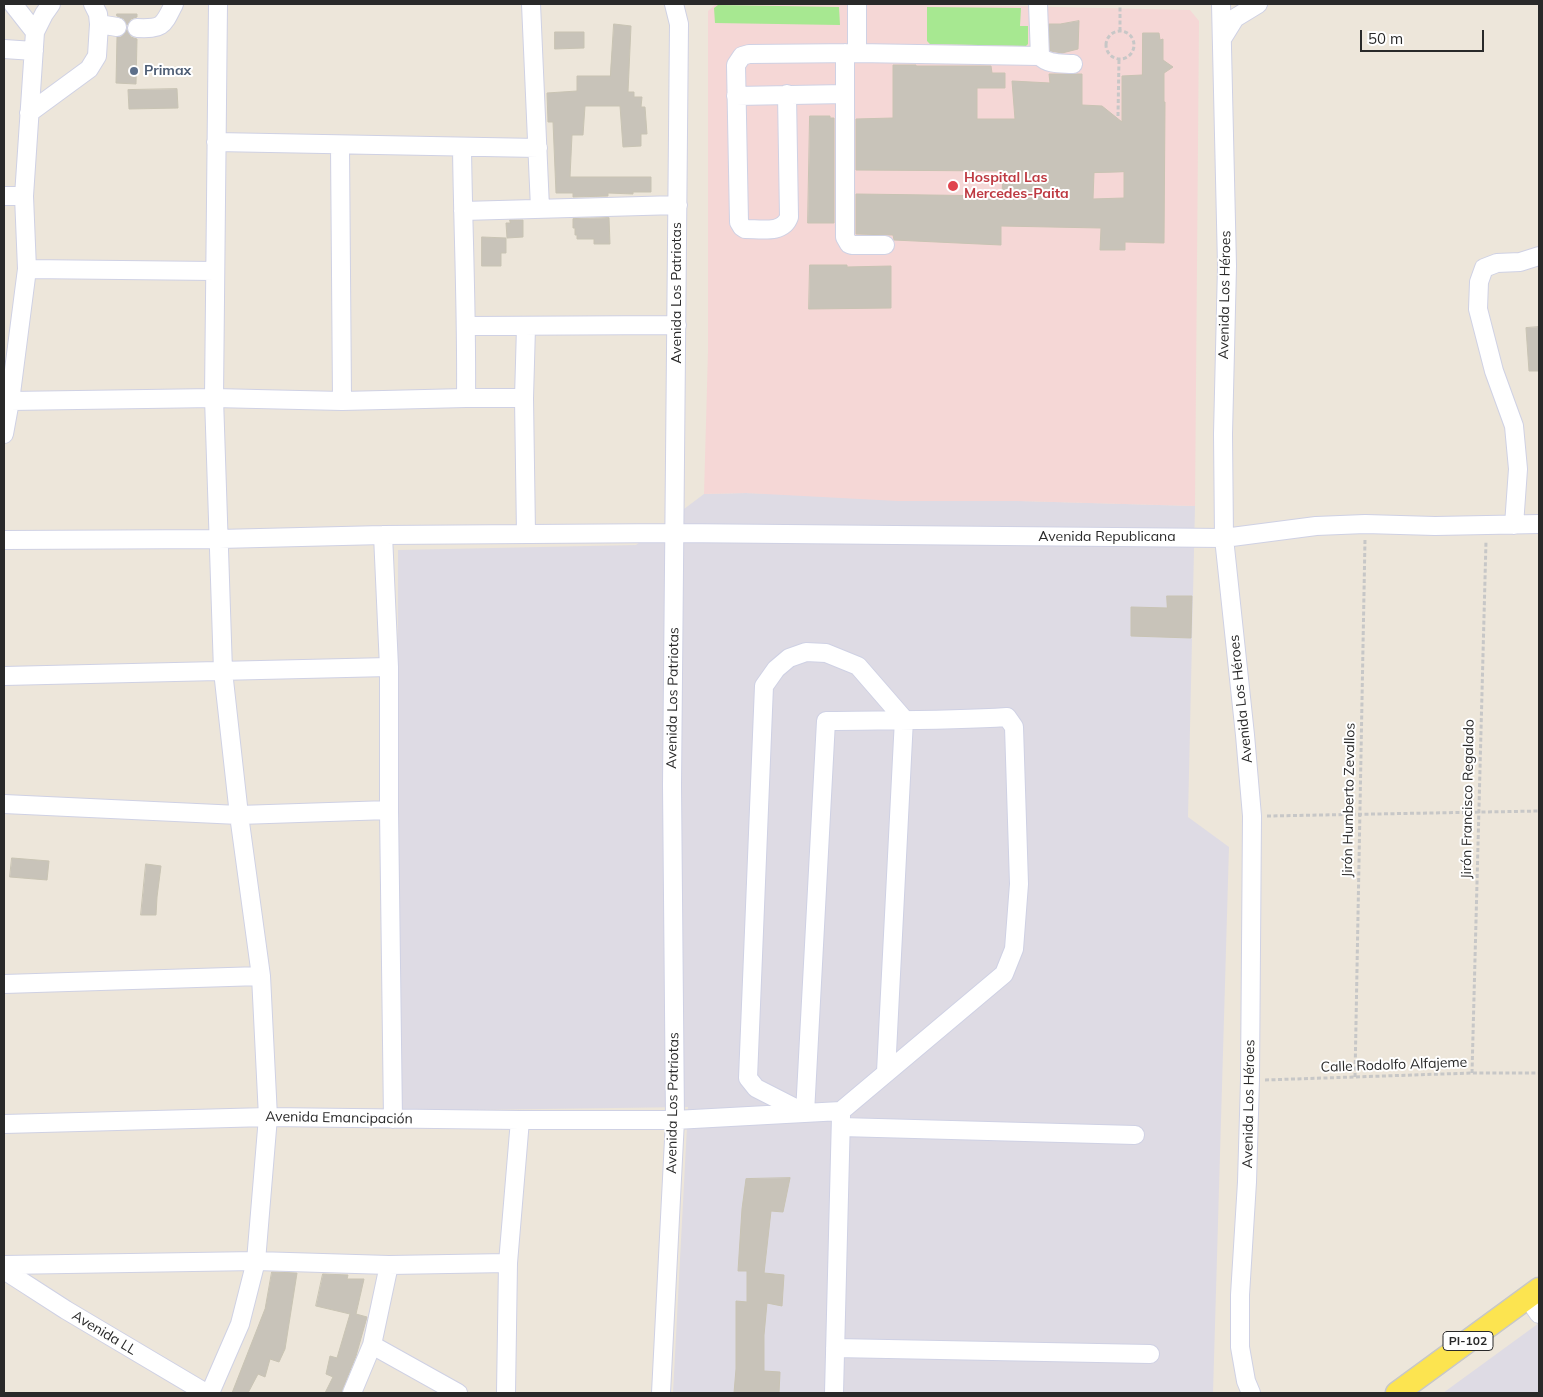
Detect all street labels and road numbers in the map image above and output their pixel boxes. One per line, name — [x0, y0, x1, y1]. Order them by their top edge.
street label: Avenida Los Patriotas — [669, 222, 685, 364]
street label: Avenida Los Héroes — [1215, 230, 1235, 360]
street label: Avenida Republicana — [1038, 529, 1176, 545]
street label: Avenida Los Patriotas — [663, 627, 683, 769]
street label: Avenida Los Héroes — [1226, 634, 1256, 764]
street label: Jirón Francisco Regalado — [1458, 719, 1478, 879]
street label: Jirón Humberto Zevallos — [1339, 722, 1359, 878]
street label: Avenida Los Patriotas — [663, 1032, 683, 1174]
street label: Avenida Los Héroes — [1239, 1039, 1259, 1169]
street label: Calle Rodolfo Alfajeme — [1320, 1054, 1468, 1076]
street label: Avenida Emancipación — [265, 1108, 413, 1128]
street label: Avenida LL — [69, 1307, 139, 1359]
road number: PI-102 — [1443, 1332, 1493, 1350]

